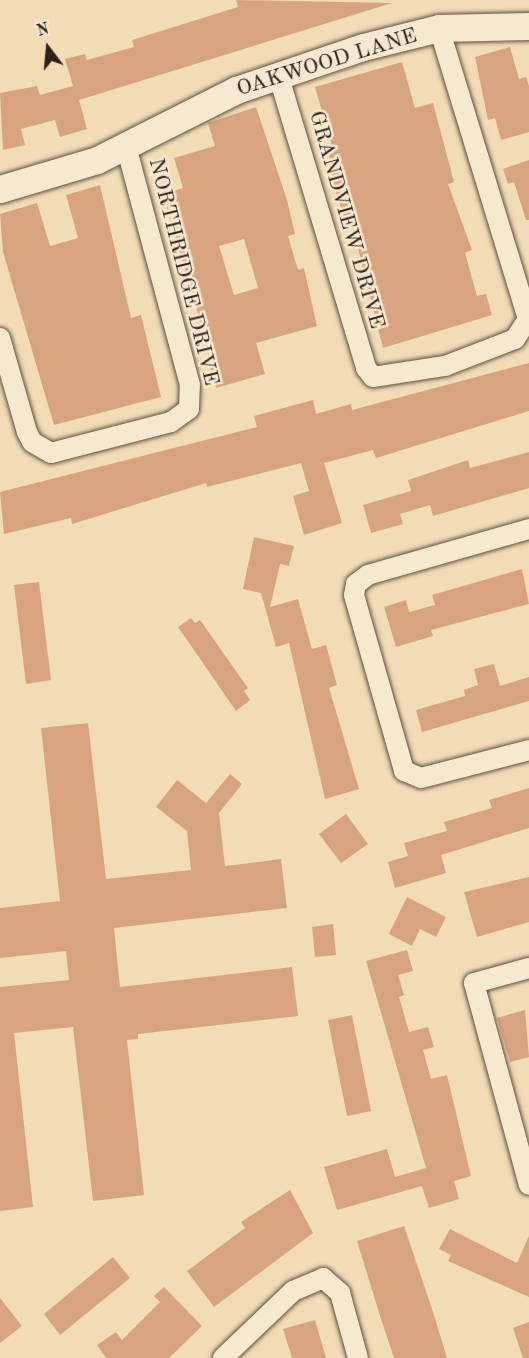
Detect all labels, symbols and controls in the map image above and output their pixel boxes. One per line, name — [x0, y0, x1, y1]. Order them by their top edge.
north arrow — [18, 18, 78, 78]
text: N — [35, 21, 51, 40]
street label: OAKWOOD LANE — [234, 23, 420, 103]
street label: GRANDVIEW DRIVE — [302, 108, 390, 332]
street label: NORTHRIDGE DRIVE — [142, 155, 224, 389]

